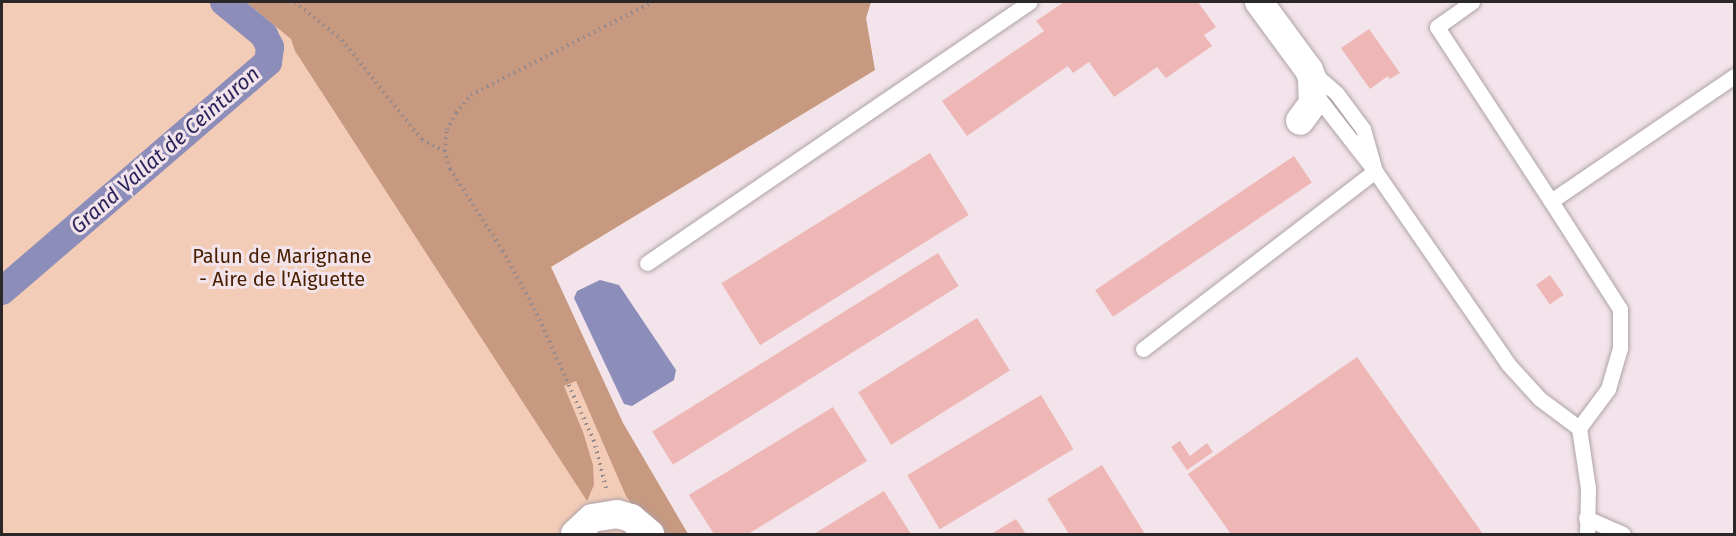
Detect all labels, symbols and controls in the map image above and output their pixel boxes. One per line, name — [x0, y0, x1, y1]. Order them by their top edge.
water label: Grand Vallat de Ceinturon — [65, 61, 265, 239]
park label: Palun de Marignane - Aire de l'Aiguette — [192, 244, 372, 291]

